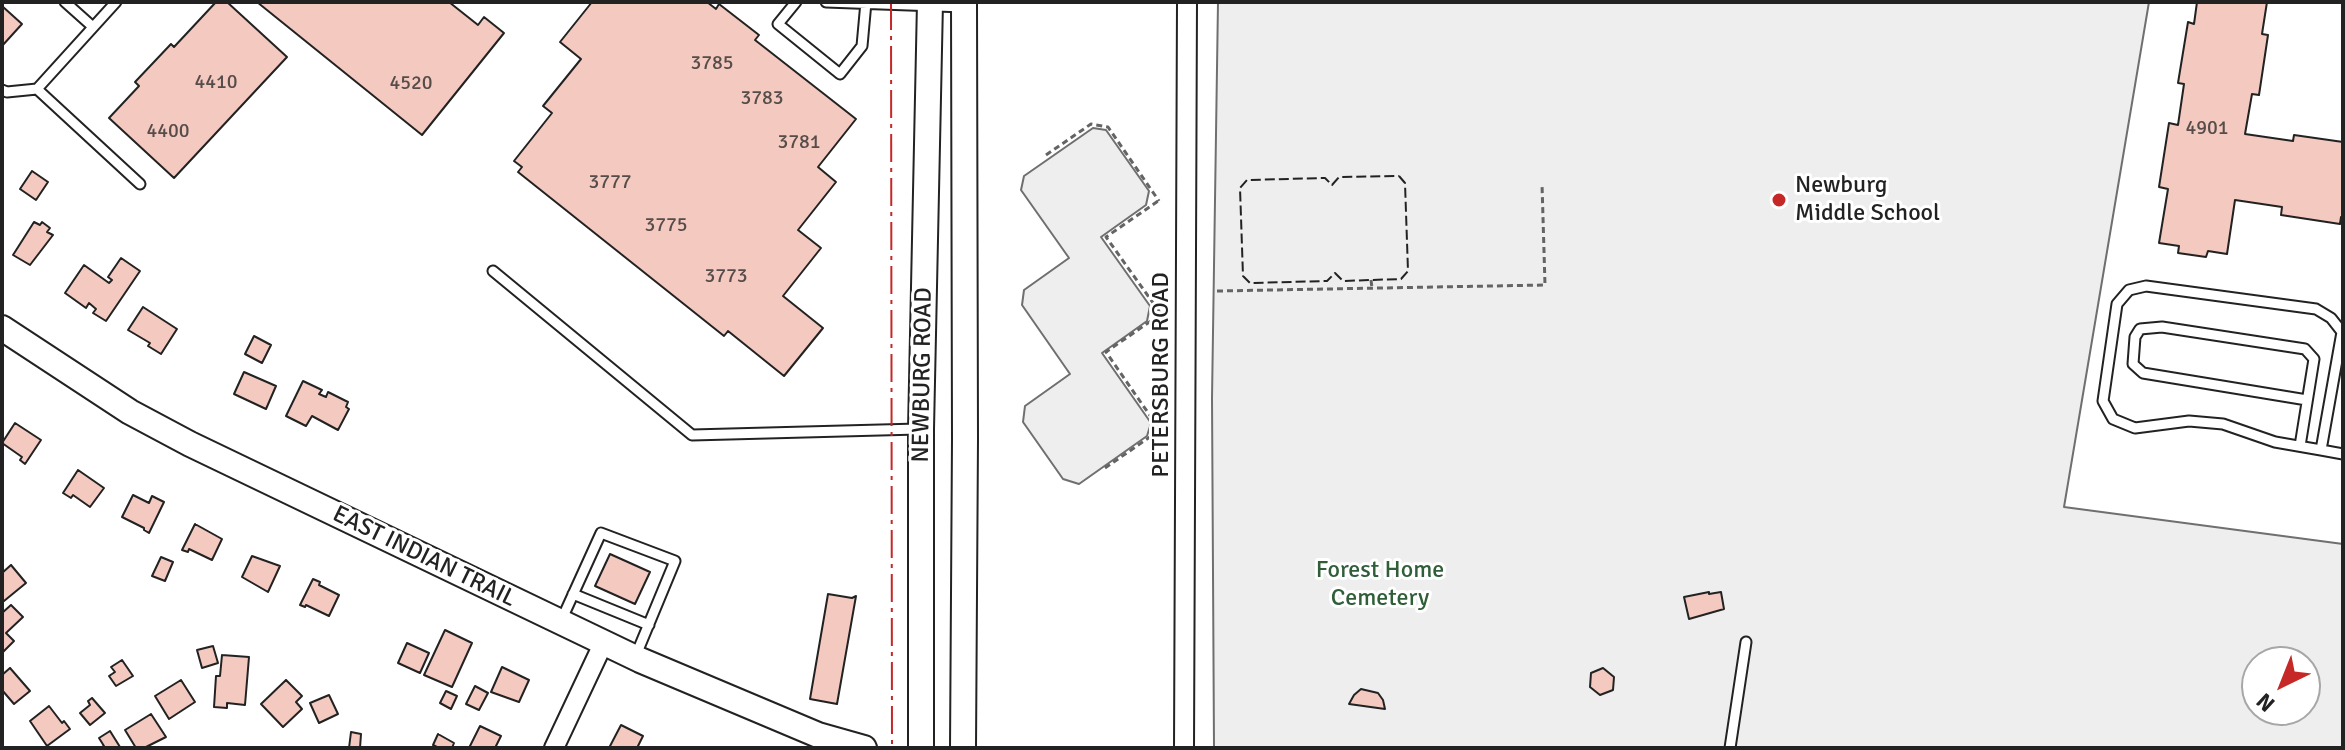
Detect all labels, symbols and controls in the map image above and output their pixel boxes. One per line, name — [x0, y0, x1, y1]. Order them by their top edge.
house number: 3785 — [690, 52, 734, 76]
house number: 4410 — [194, 71, 238, 95]
house number: 4520 — [389, 72, 433, 96]
house number: 3783 — [740, 87, 784, 111]
house number: 4901 — [2185, 117, 2229, 141]
house number: 4400 — [146, 120, 190, 144]
house number: 3781 — [777, 131, 821, 155]
house number: 3777 — [588, 171, 632, 195]
place label: Newburg Middle School — [1795, 172, 1940, 228]
marker: Newburg Middle School — [1770, 191, 1788, 209]
house number: 3775 — [644, 214, 688, 238]
house number: 3773 — [704, 265, 748, 289]
street label: PETERSBURG ROAD — [1148, 272, 1176, 478]
street label: NEWBURG ROAD — [907, 287, 939, 463]
street label: EAST INDIAN TRAIL — [328, 500, 520, 614]
park label: Forest Home Cemetery — [1316, 557, 1444, 613]
north arrow — [2241, 646, 2321, 726]
text: N — [2251, 687, 2280, 718]

